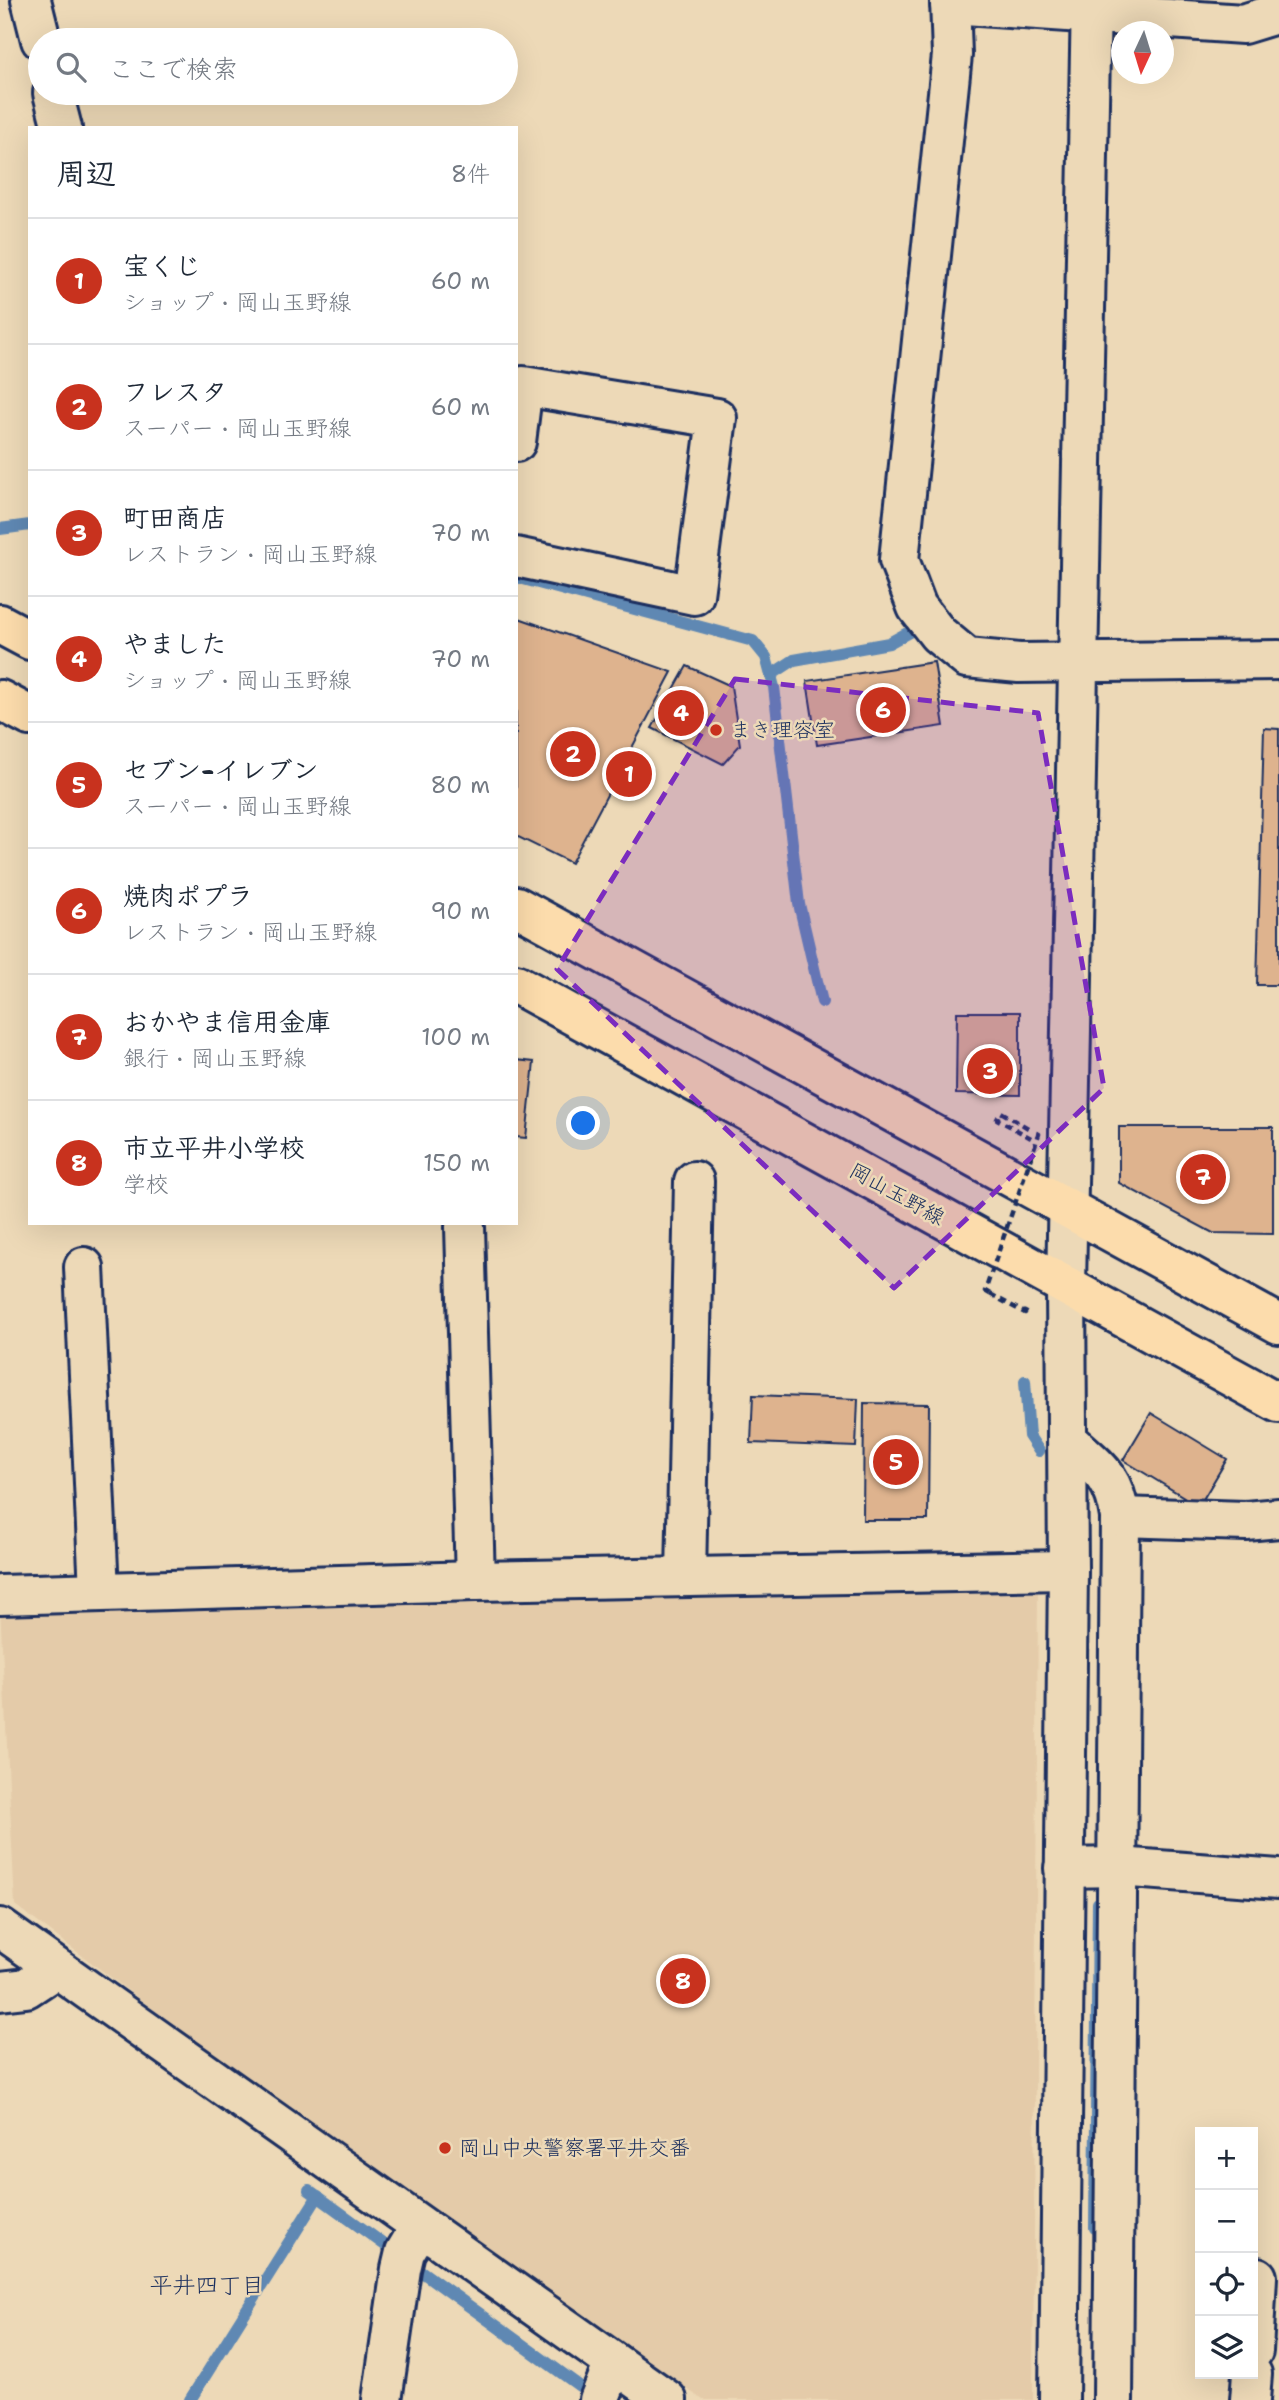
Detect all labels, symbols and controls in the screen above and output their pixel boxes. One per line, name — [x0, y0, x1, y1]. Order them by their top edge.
north arrow — [1111, 21, 1174, 84]
search box — [28, 28, 518, 105]
icon: search — [52, 48, 90, 86]
text: ここで検索 — [108, 51, 238, 86]
text: 周辺 — [56, 153, 116, 194]
text: 8件 — [451, 159, 490, 189]
text: 宝くじ — [123, 248, 201, 283]
text: 1 — [74, 266, 84, 296]
text: 60 m — [431, 266, 490, 296]
text: ショップ · 岡山玉野線 — [123, 287, 351, 317]
text: フレスタ — [123, 374, 228, 409]
text: 2 — [71, 392, 87, 422]
text: 60 m — [431, 392, 490, 422]
text: スーパー · 岡山玉野線 — [123, 413, 351, 443]
text: 町田商店 — [123, 500, 227, 535]
text: 3 — [71, 518, 87, 548]
text: 70 m — [431, 518, 490, 548]
text: レストラン · 岡山玉野線 — [123, 539, 377, 569]
text: やました — [123, 626, 227, 661]
text: 4 — [71, 644, 87, 674]
text: 70 m — [431, 644, 490, 674]
text: ショップ · 岡山玉野線 — [123, 665, 351, 695]
pin: 6 — [860, 684, 906, 736]
pin: 4 — [658, 687, 704, 739]
place label: まき理容室 — [730, 716, 835, 744]
marker: まき理容室 — [708, 722, 724, 738]
pin: 2 — [550, 728, 596, 780]
pin: 1 — [606, 748, 652, 800]
text: セブン-イレブン — [123, 752, 319, 787]
text: 5 — [72, 770, 86, 800]
text: 80 m — [431, 770, 490, 800]
text: スーパー · 岡山玉野線 — [123, 791, 351, 821]
text: 焼肉ポプラ — [123, 878, 253, 913]
text: 6 — [71, 896, 87, 926]
text: 90 m — [430, 896, 490, 926]
text: レストラン · 岡山玉野線 — [123, 917, 377, 947]
text: おかやま信用金庫 — [123, 1004, 331, 1039]
text: 7 — [71, 1022, 87, 1052]
text: 100 m — [421, 1022, 490, 1052]
text: 銀行 · 岡山玉野線 — [123, 1043, 306, 1073]
pin: 3 — [967, 1045, 1013, 1097]
your location — [566, 1106, 600, 1140]
text: 市立平井小学校 — [123, 1130, 305, 1165]
text: 8 — [71, 1148, 87, 1178]
text: 150 m — [423, 1148, 490, 1178]
pin: 7 — [1180, 1151, 1226, 1203]
street label: 岡山玉野線 — [844, 1156, 950, 1232]
text: 学校 — [123, 1169, 169, 1199]
pin: 5 — [873, 1436, 919, 1488]
pin: 8 — [660, 1955, 706, 2007]
map controls — [1195, 2127, 1258, 2379]
button: + — [1195, 2127, 1258, 2190]
place label: 岡山中央警察署平井交番 — [459, 2134, 690, 2162]
marker: 岡山中央警察署平井交番 — [437, 2140, 453, 2156]
button: − — [1195, 2190, 1258, 2253]
button: locate — [1195, 2253, 1258, 2316]
district label: 平井四丁目 — [150, 2270, 265, 2300]
button: layers — [1195, 2316, 1258, 2379]

